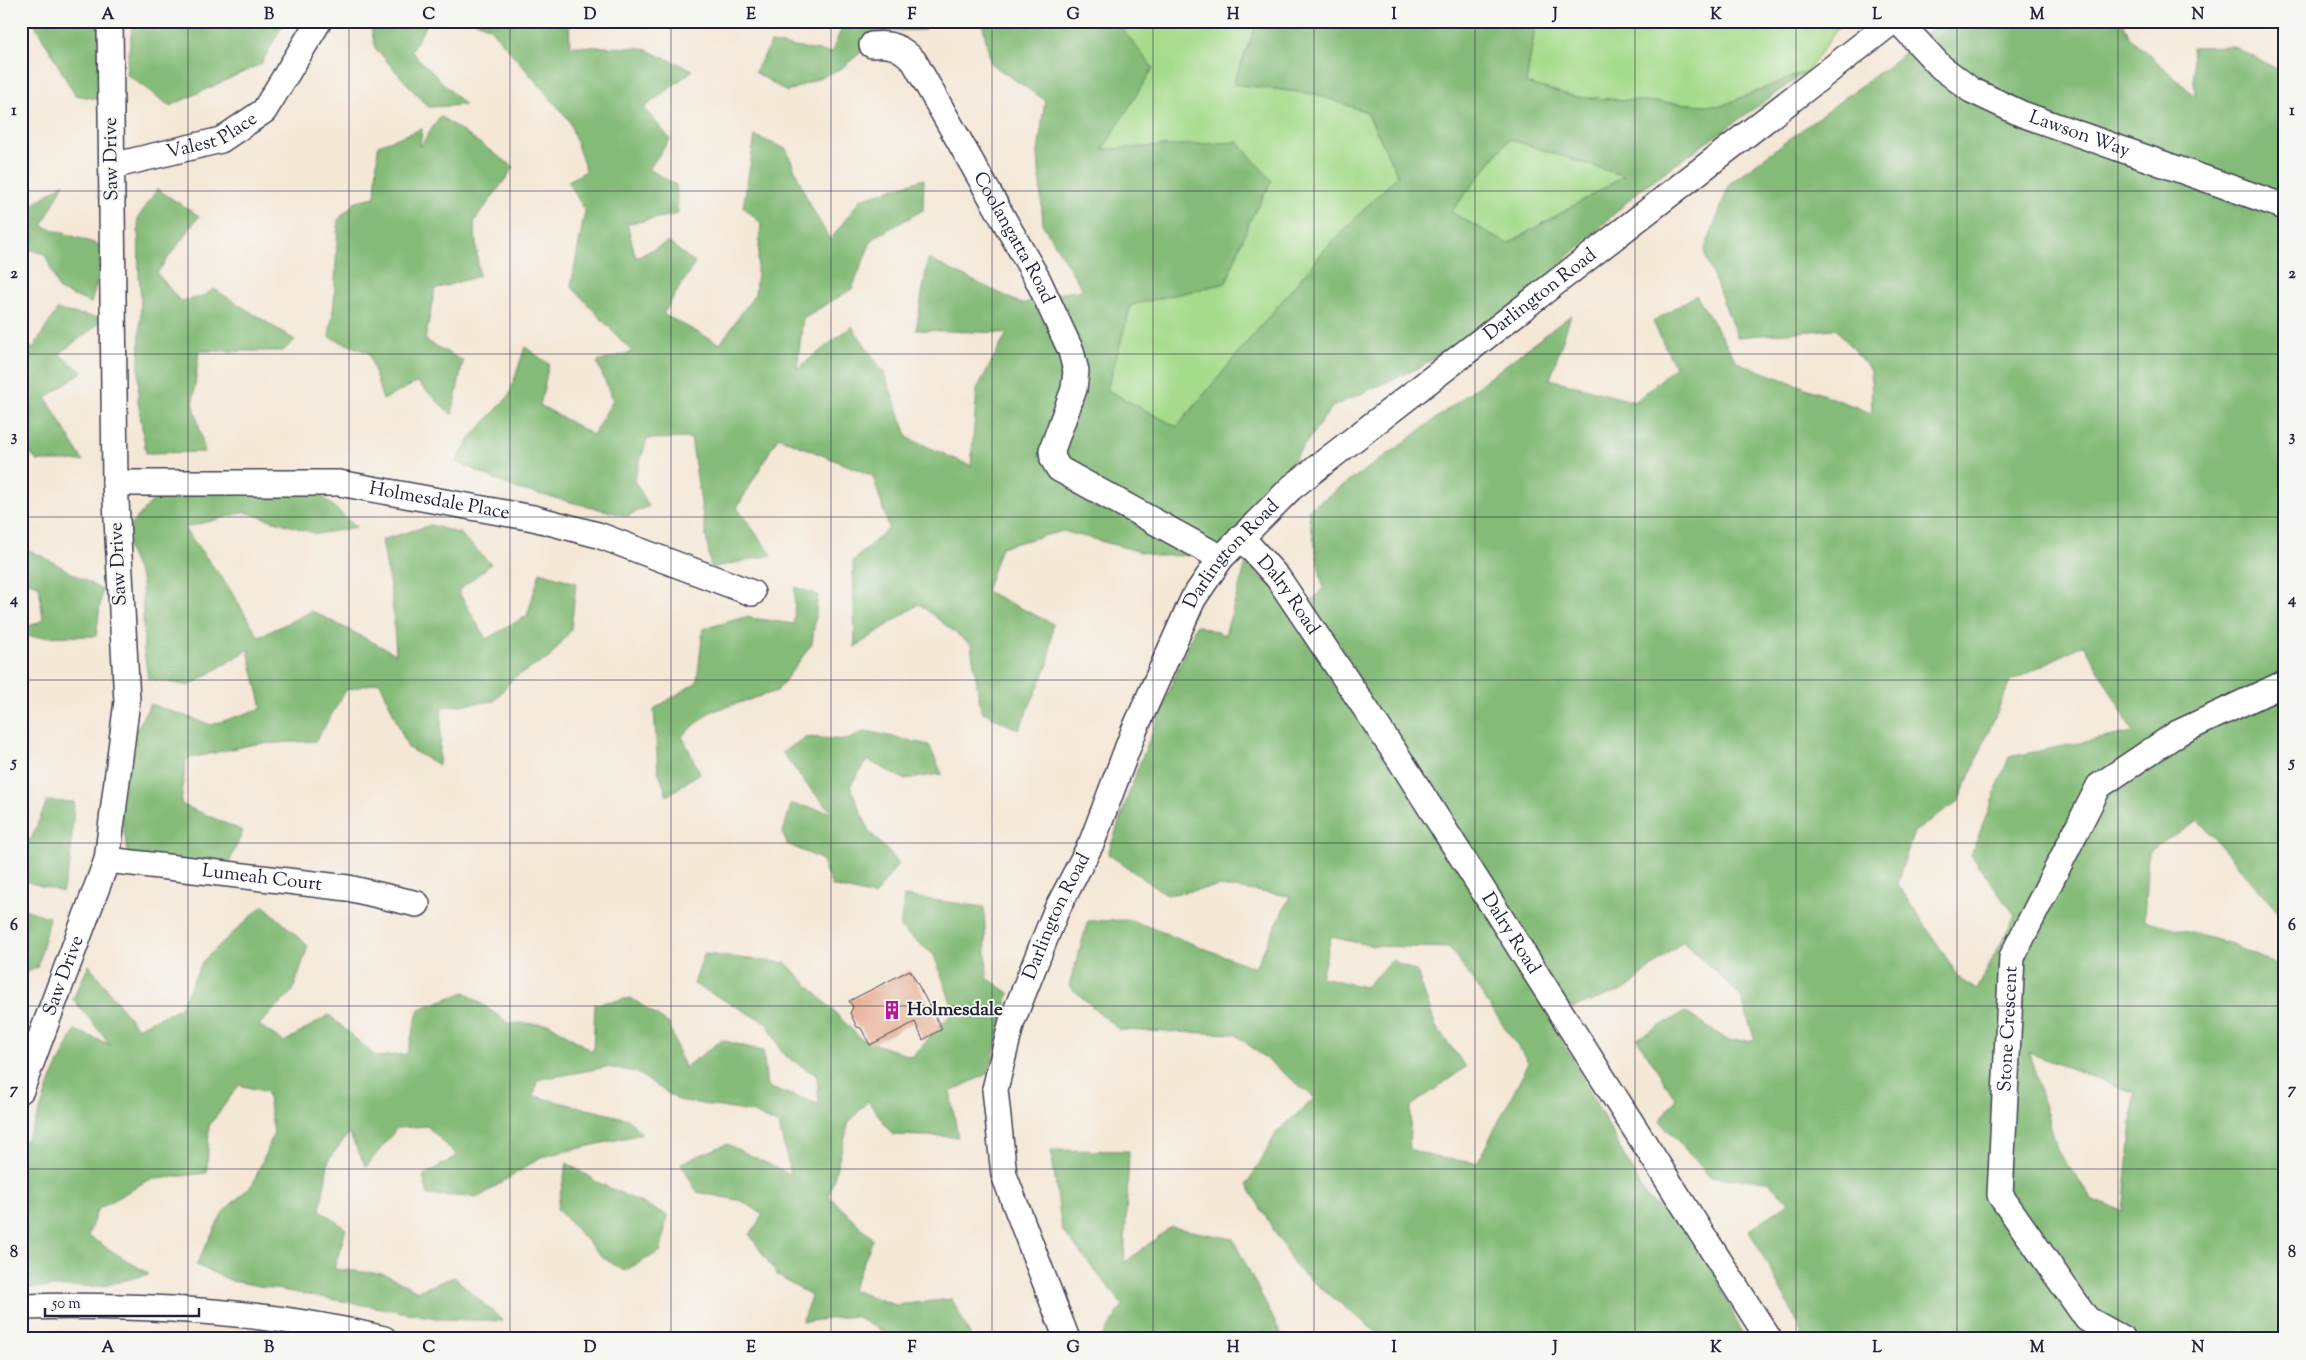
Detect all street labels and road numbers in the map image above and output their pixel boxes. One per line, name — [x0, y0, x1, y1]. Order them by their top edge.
street label: Lawson Way — [2025, 104, 2134, 165]
street label: Valest Place — [164, 106, 263, 166]
street label: Saw Drive — [98, 117, 126, 201]
street label: Coolangatta Road — [966, 167, 1061, 308]
street label: Darlington Road — [1478, 242, 1603, 347]
street label: Holmesdale Place — [367, 475, 512, 527]
street label: Darlington Road — [1177, 493, 1286, 613]
street label: Saw Drive — [103, 521, 135, 607]
street label: Dalry Road — [1250, 549, 1326, 641]
street label: Darlington Road — [1016, 848, 1097, 984]
street label: Lumeah Court — [201, 858, 324, 898]
street label: Dalry Road — [1474, 887, 1547, 980]
street label: Saw Drive — [36, 932, 91, 1020]
street label: Stone Crescent — [1992, 965, 2025, 1092]

